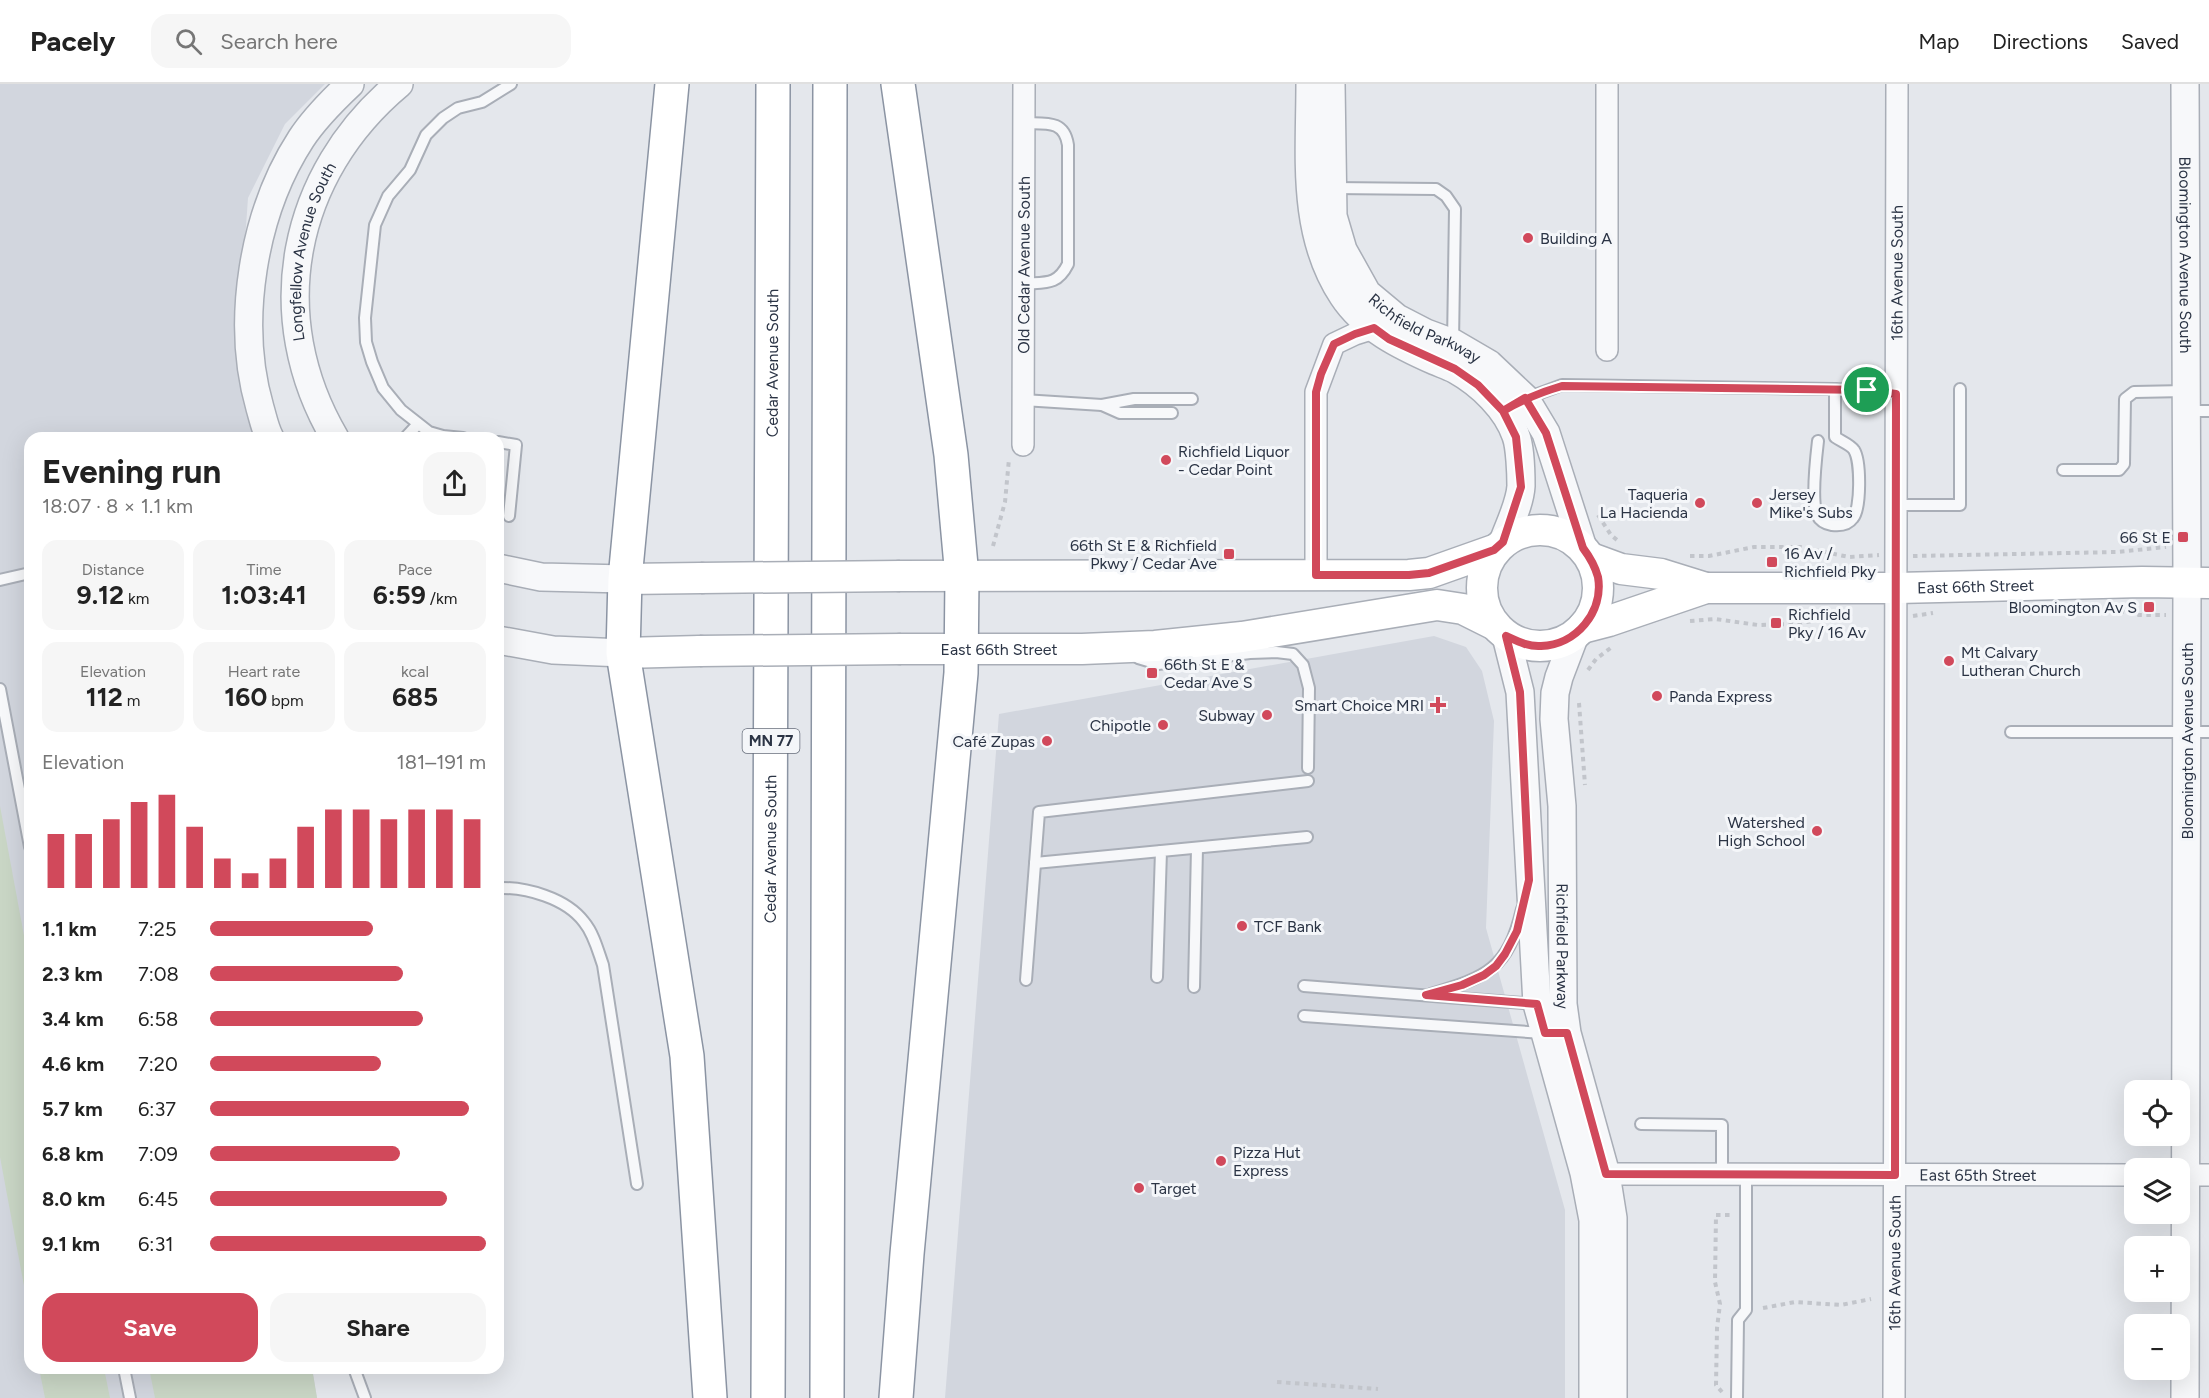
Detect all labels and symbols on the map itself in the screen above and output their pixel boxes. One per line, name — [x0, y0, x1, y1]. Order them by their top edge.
street label: Bloomington Avenue South — [2176, 157, 2196, 354]
street label: Longfellow Avenue South — [286, 159, 340, 343]
street label: Old Cedar Avenue South — [1014, 176, 1033, 354]
street label: 16th Avenue South — [1887, 205, 1906, 341]
place label: Building A — [1540, 229, 1612, 248]
marker: Building A — [1521, 231, 1535, 245]
street label: Cedar Avenue South — [762, 289, 782, 437]
street label: Richfield Parkway — [1365, 289, 1485, 367]
pin — [1841, 364, 1892, 415]
place label: Richfield Liquor - Cedar Point — [1178, 442, 1290, 479]
marker: Richfield Liquor - Cedar Point — [1159, 453, 1173, 467]
place label: Taqueria La Hacienda — [1600, 485, 1688, 522]
place label: Jersey Mike's Subs — [1769, 485, 1853, 522]
marker: Taqueria La Hacienda — [1693, 496, 1707, 510]
marker: Jersey Mike's Subs — [1750, 496, 1764, 510]
place label: 66 St E — [2120, 528, 2171, 547]
marker: 66 St E — [2176, 530, 2190, 544]
place label: 66th St E & Richfield Pkwy / Cedar Ave — [1070, 536, 1217, 573]
place label: 16 Av / Richfield Pky — [1784, 544, 1877, 581]
marker: 66th St E & Richfield Pkwy / Cedar Ave — [1222, 547, 1236, 561]
marker: 16 Av / Richfield Pky — [1765, 555, 1779, 569]
street label: East 66th Street — [1917, 575, 2034, 597]
place label: Bloomington Av S — [2009, 598, 2137, 617]
marker: Bloomington Av S — [2142, 600, 2156, 614]
place label: Richfield Pky / 16 Av — [1788, 605, 1867, 642]
marker: Richfield Pky / 16 Av — [1769, 616, 1783, 630]
street label: East 66th Street — [940, 640, 1058, 659]
place label: Mt Calvary Lutheran Church — [1961, 643, 2081, 680]
street label: Bloomington Avenue South — [2178, 643, 2197, 839]
marker: Mt Calvary Lutheran Church — [1942, 654, 1956, 668]
place label: 66th St E & Cedar Ave S — [1164, 655, 1253, 692]
marker: 66th St E & Cedar Ave S — [1145, 666, 1159, 680]
place label: Panda Express — [1669, 687, 1772, 706]
marker: Panda Express — [1650, 689, 1664, 703]
place label: Smart Choice MRI — [1294, 696, 1424, 715]
marker: Smart Choice MRI — [1429, 696, 1447, 714]
place label: Subway — [1198, 706, 1256, 725]
marker: Subway — [1260, 708, 1274, 722]
place label: Chipotle — [1090, 716, 1151, 735]
marker: Chipotle — [1156, 718, 1170, 732]
road number: MN 77 — [742, 729, 800, 753]
place label: Café Zupas — [952, 732, 1035, 751]
marker: Café Zupas — [1040, 734, 1054, 748]
street label: Cedar Avenue South — [760, 775, 780, 923]
place label: Watershed High School — [1718, 813, 1805, 850]
marker: Watershed High School — [1810, 824, 1824, 838]
street label: Richfield Parkway — [1553, 883, 1573, 1011]
place label: TCF Bank — [1254, 917, 1322, 936]
marker: TCF Bank — [1235, 919, 1249, 933]
place label: Pizza Hut Express — [1233, 1143, 1301, 1180]
marker: Pizza Hut Express — [1214, 1154, 1228, 1168]
street label: East 65th Street — [1919, 1165, 2037, 1184]
place label: Target — [1151, 1179, 1197, 1198]
marker: Target — [1132, 1181, 1146, 1195]
street label: 16th Avenue South — [1885, 1195, 1904, 1331]

